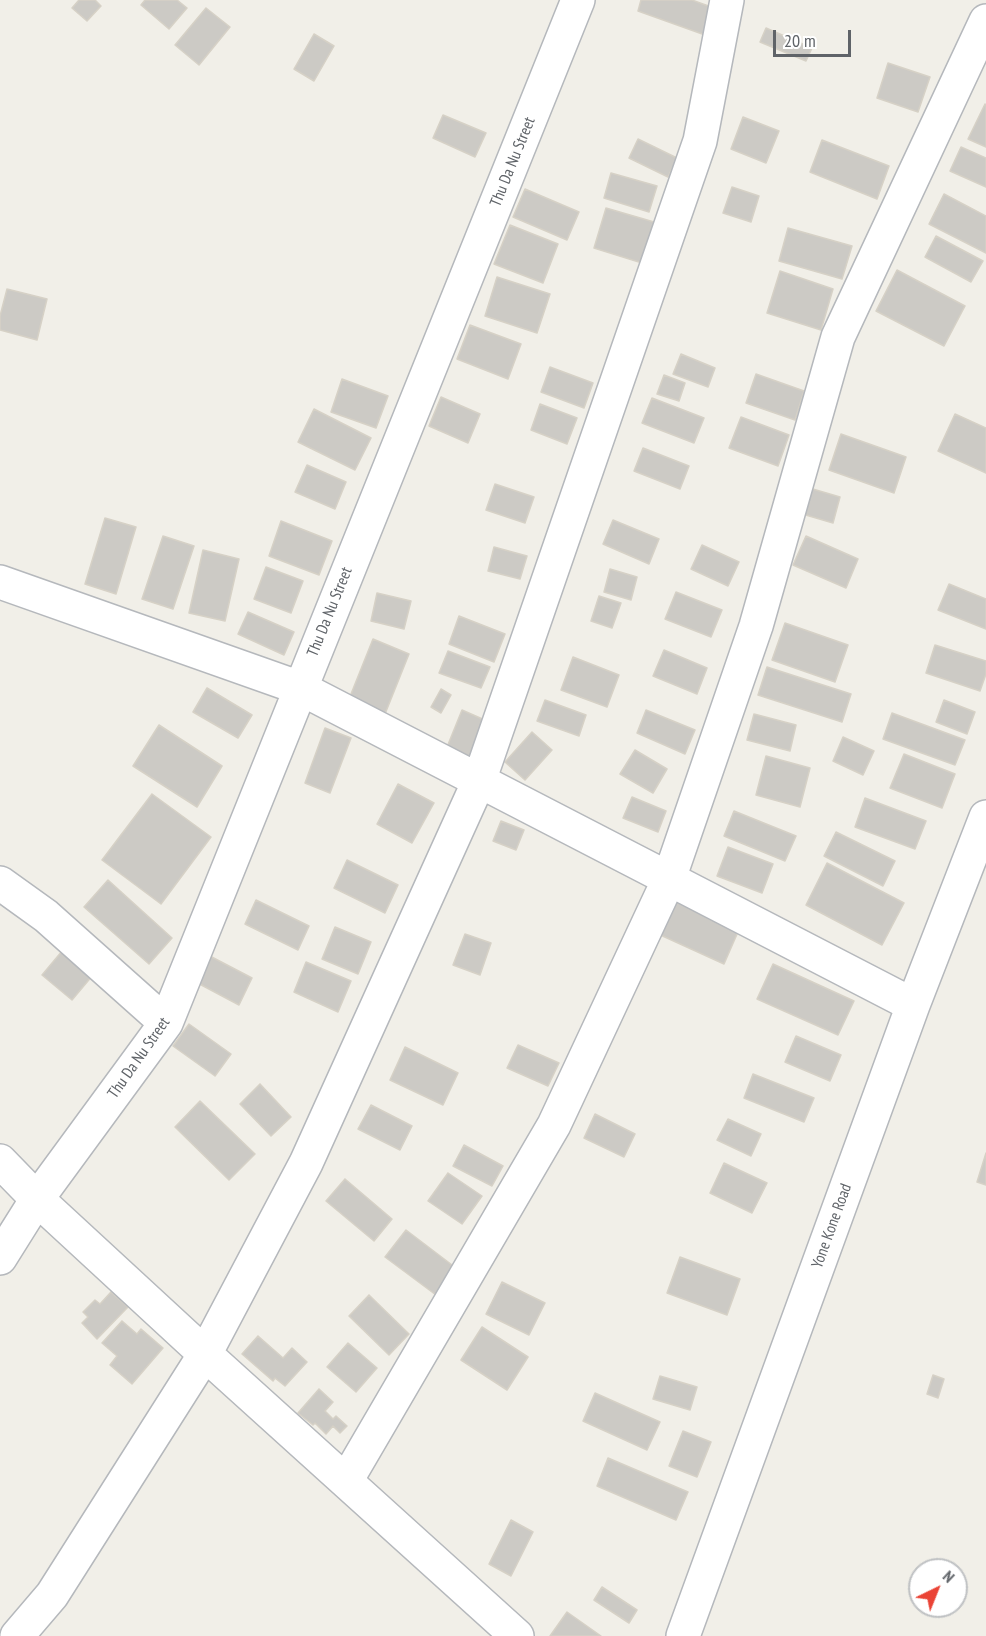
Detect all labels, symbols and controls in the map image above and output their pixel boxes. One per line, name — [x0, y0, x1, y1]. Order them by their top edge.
scale bar — [776, 18, 854, 56]
text: 20 m — [784, 29, 816, 52]
street label: Thu Da Nu Street — [486, 114, 540, 210]
street label: Thu Da Nu Street — [303, 564, 357, 660]
street label: Thu Da Nu Street — [104, 1014, 174, 1102]
street label: Yone Kone Road — [808, 1181, 856, 1271]
north arrow — [908, 1558, 968, 1618]
text: N — [939, 1566, 959, 1587]

